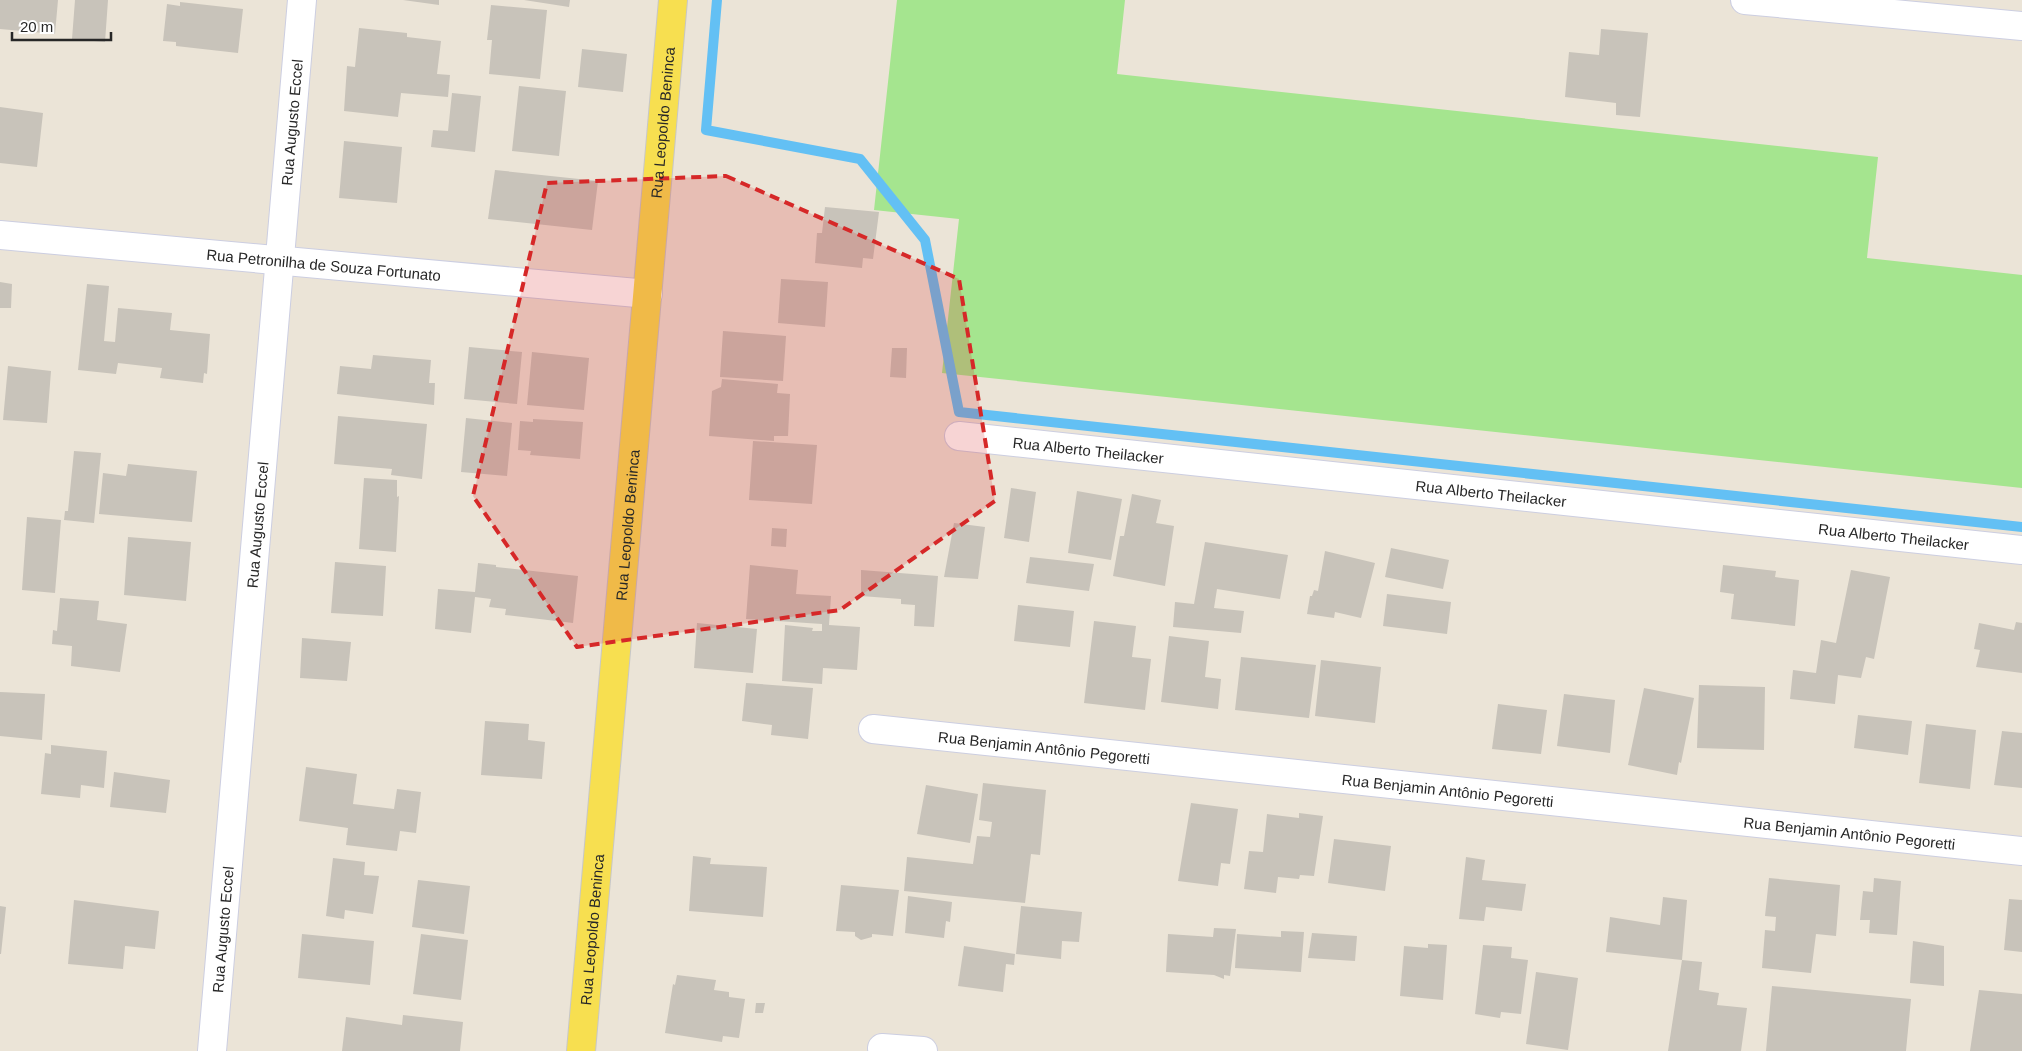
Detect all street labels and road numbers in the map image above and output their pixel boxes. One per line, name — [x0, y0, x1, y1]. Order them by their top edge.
street label: Rua Leopoldo Beninca — [647, 46, 677, 199]
street label: Rua Augusto Eccel — [278, 58, 305, 186]
street label: Rua Petronilha de Souza Fortunato — [206, 245, 442, 284]
street label: Rua Alberto Theilacker — [1012, 433, 1165, 466]
street label: Rua Leopoldo Beninca — [612, 448, 642, 601]
street label: Rua Augusto Eccel — [243, 461, 271, 589]
street label: Rua Alberto Theilacker — [1415, 477, 1567, 510]
street label: Rua Alberto Theilacker — [1817, 520, 1970, 553]
street label: Rua Benjamin Antônio Pegoretti — [937, 727, 1151, 767]
street label: Rua Benjamin Antônio Pegoretti — [1341, 770, 1554, 810]
street label: Rua Benjamin Antônio Pegoretti — [1743, 813, 1956, 852]
street label: Rua Leopoldo Beninca — [577, 852, 607, 1006]
street label: Rua Augusto Eccel — [209, 866, 236, 993]

